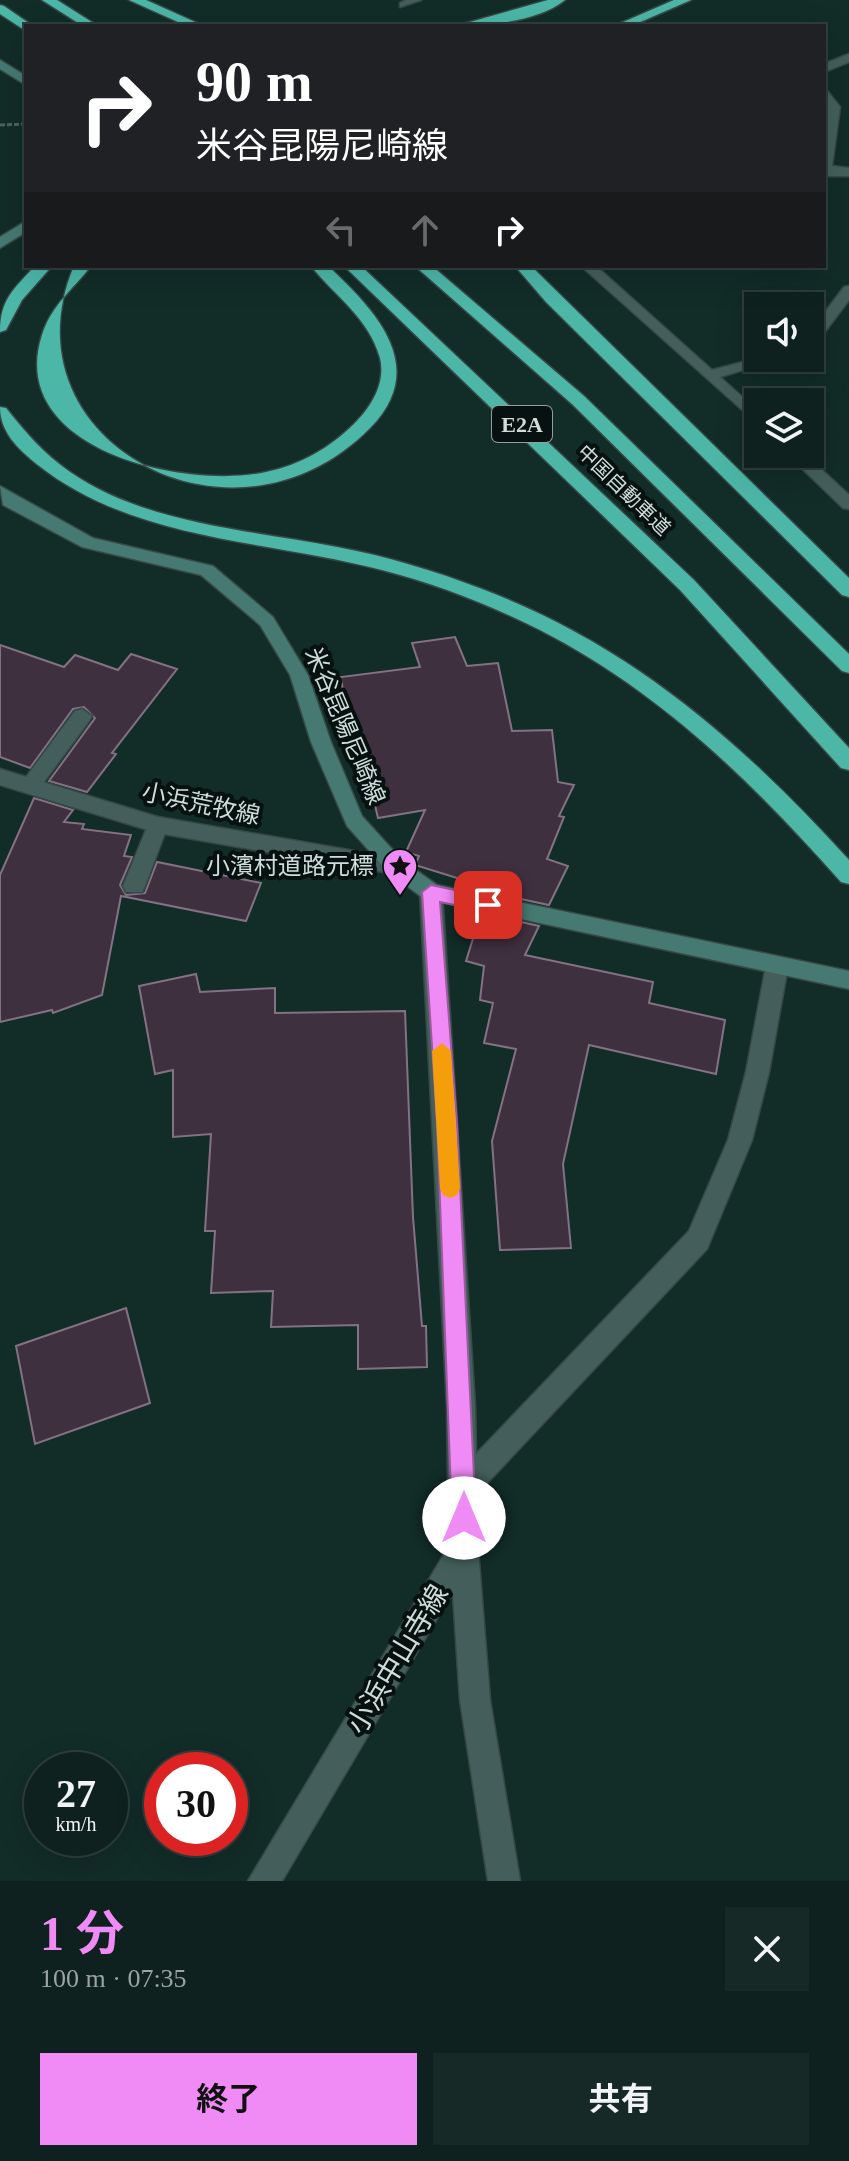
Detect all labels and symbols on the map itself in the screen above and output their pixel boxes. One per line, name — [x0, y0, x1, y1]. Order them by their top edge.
road number: E2A — [492, 406, 552, 442]
street label: 中国自動車道 — [573, 440, 675, 540]
street label: 米谷昆陽尼崎線 — [300, 644, 390, 808]
street label: 小浜荒牧線 — [140, 779, 262, 829]
place icon: 小濱村道路元標 — [381, 847, 419, 897]
place label: 小濱村道路元標 — [206, 853, 374, 879]
pin — [454, 871, 522, 939]
position arrow — [422, 1476, 506, 1560]
street label: 小浜中山寺線 — [341, 1579, 454, 1739]
speed limit sign: 30 — [144, 1752, 248, 1856]

